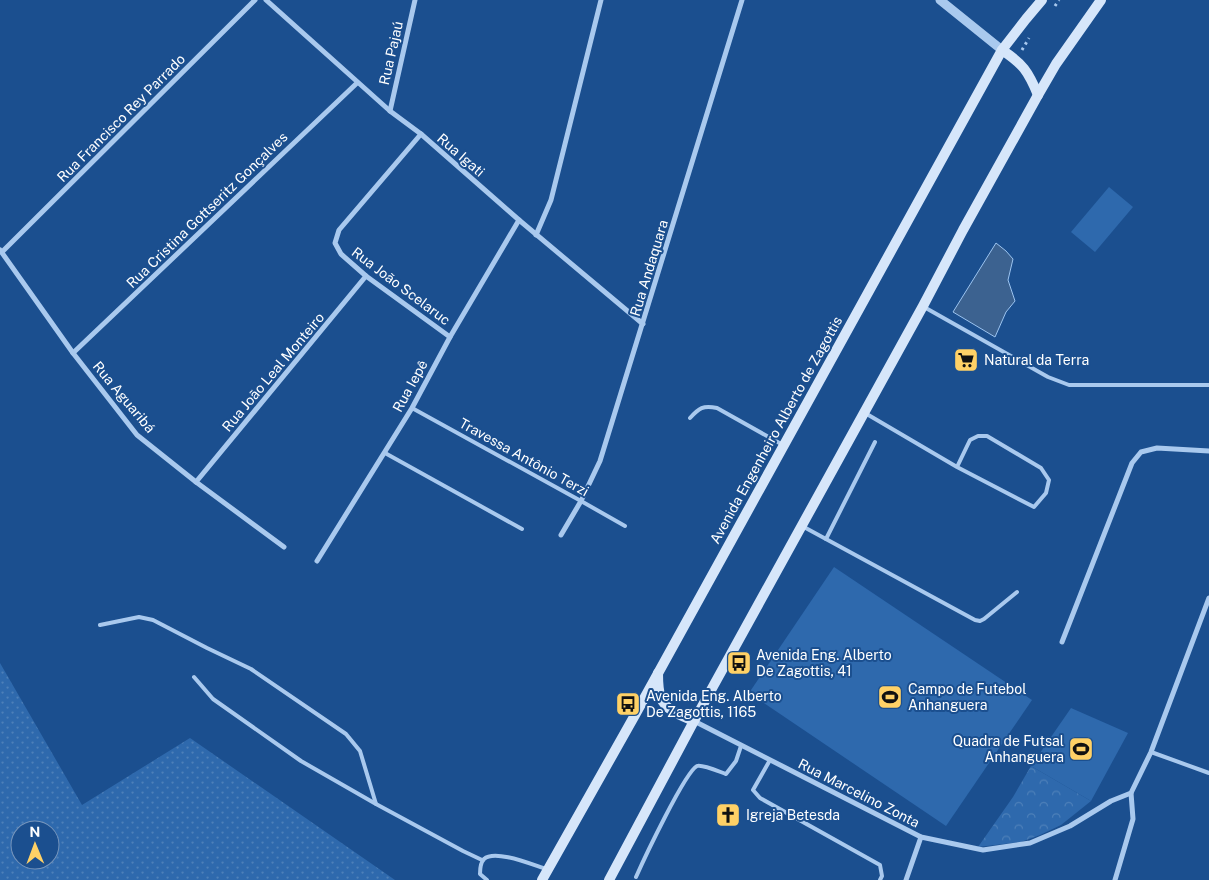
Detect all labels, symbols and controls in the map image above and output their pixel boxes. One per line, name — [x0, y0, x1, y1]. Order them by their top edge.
street label: Rua Pajaú — [376, 20, 406, 86]
street label: Rua Francisco Rey Parrado — [54, 51, 188, 185]
street label: Rua Cristina Gottseritz Gonçalves — [123, 129, 291, 291]
street label: Rua Igati — [434, 130, 488, 180]
street label: Rua Andaquara — [627, 218, 671, 318]
street label: Rua João Scelaruc — [349, 244, 453, 328]
street label: Rua João Leal Monteiro — [219, 309, 327, 435]
street label: Avenida Engenheiro Alberto de Zagottis — [707, 314, 845, 546]
supermarket icon: Natural da Terra — [953, 347, 979, 373]
place label: Natural da Terra — [984, 352, 1089, 368]
street label: Rua Iepê — [389, 357, 431, 415]
street label: Rua Aguaribá — [90, 358, 158, 436]
street label: Travessa Antônio Terzi — [457, 415, 591, 499]
place label: Avenida Eng. Alberto De Zagottis, 41 — [756, 647, 892, 679]
bus stop icon: Avenida Eng. Alberto De Zagottis, 41 — [726, 650, 752, 676]
place label: Campo de Futebol Anhanguera — [908, 681, 1026, 713]
sports icon: Campo de Futebol Anhanguera — [877, 684, 903, 710]
place label: Avenida Eng. Alberto De Zagottis, 1165 — [646, 688, 782, 720]
bus stop icon: Avenida Eng. Alberto De Zagottis, 1165 — [615, 691, 641, 717]
place label: Quadra de Futsal Anhanguera — [953, 733, 1064, 765]
sports icon: Quadra de Futsal Anhanguera — [1068, 736, 1094, 762]
street label: Rua Marcelino Zonta — [796, 755, 922, 831]
church icon: Igreja Betesda — [715, 802, 741, 828]
place label: Igreja Betesda — [746, 807, 840, 823]
north arrow — [10, 820, 60, 870]
text: N — [29, 824, 40, 840]

